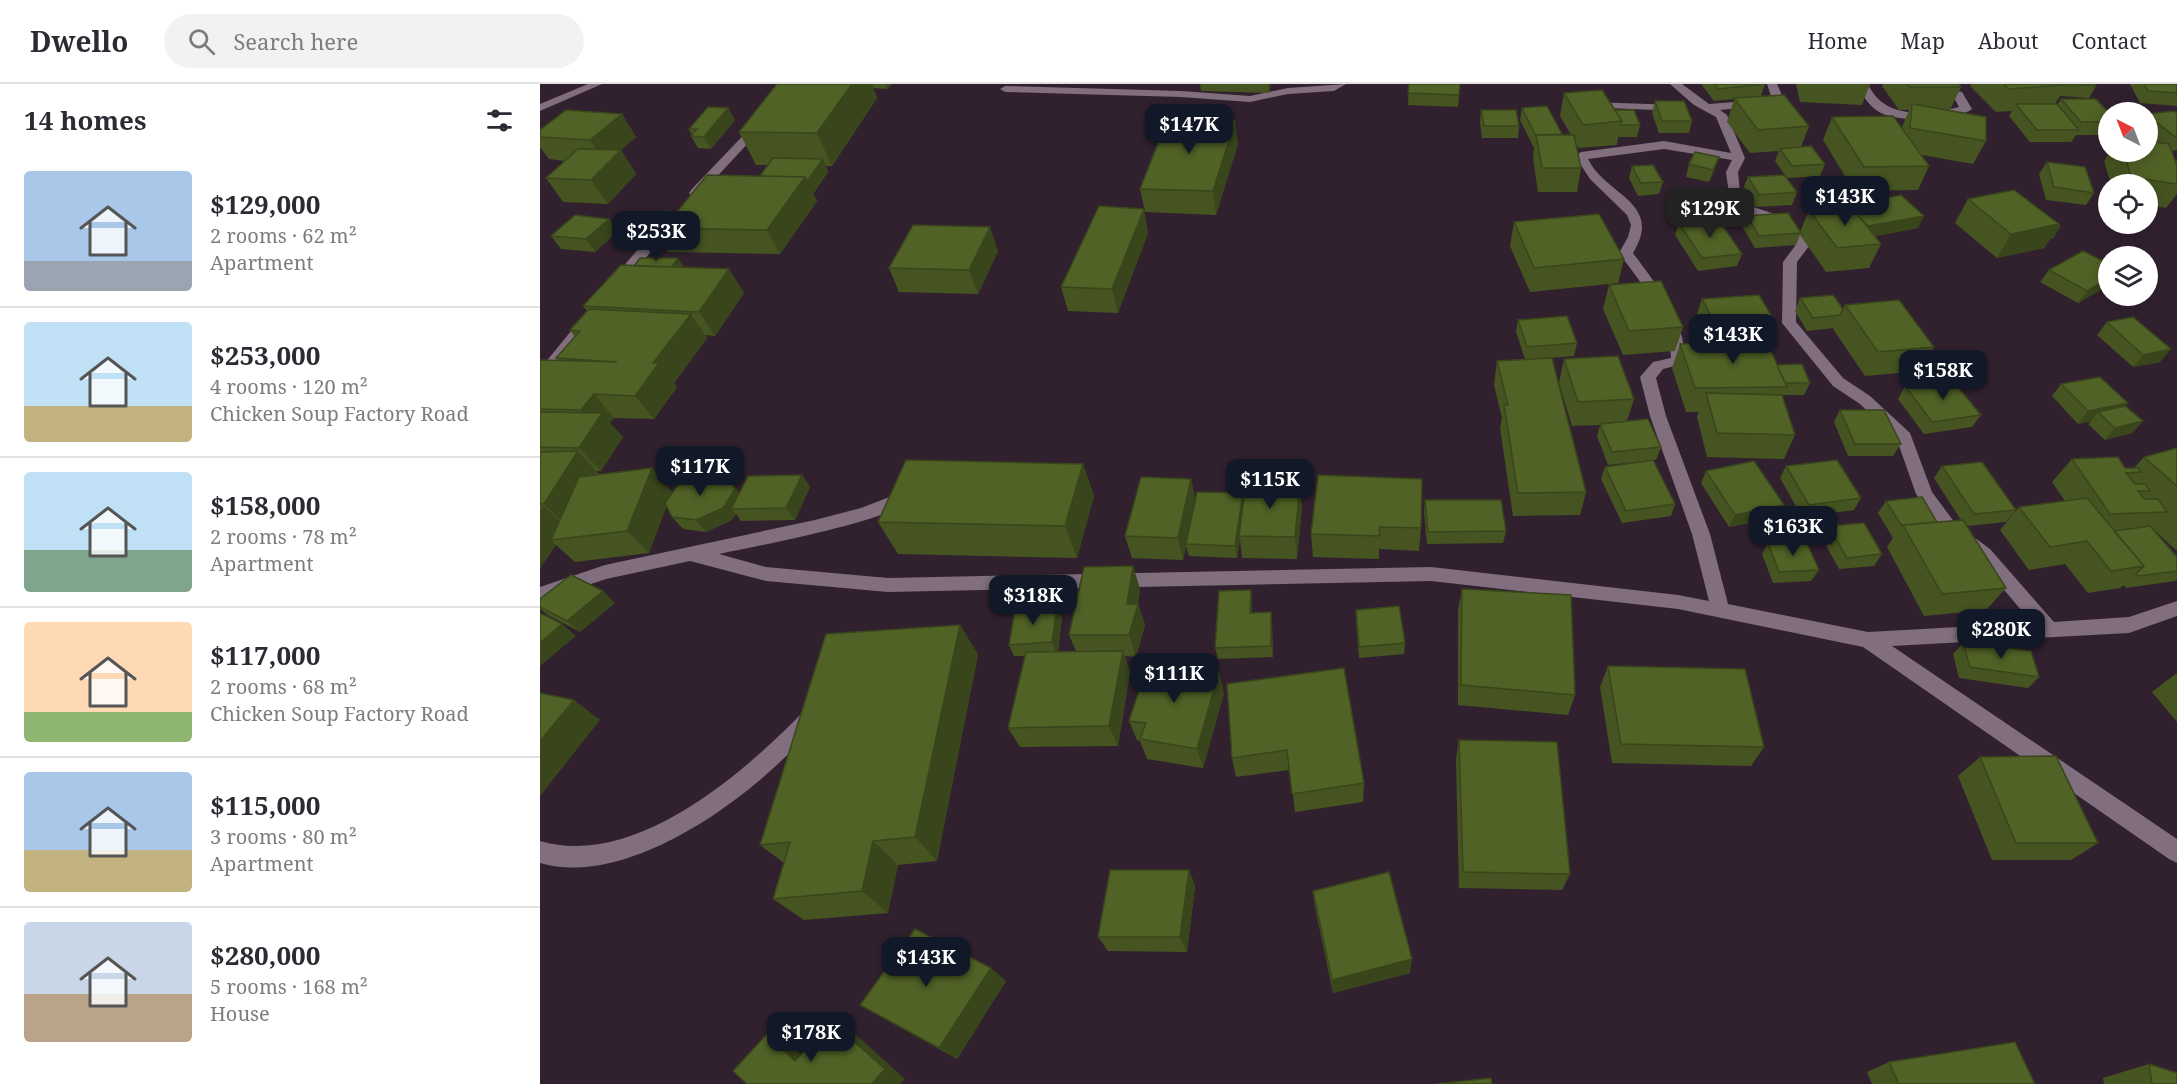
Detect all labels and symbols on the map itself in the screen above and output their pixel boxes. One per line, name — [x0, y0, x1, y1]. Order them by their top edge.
north arrow — [2098, 102, 2158, 162]
pin: $147K — [1147, 104, 1231, 155]
pin: $143K — [1803, 176, 1887, 227]
pin: $129K — [1668, 188, 1752, 239]
pin: $253K — [614, 211, 698, 262]
pin: $143K — [1691, 314, 1775, 365]
pin: $158K — [1901, 350, 1985, 401]
pin: $117K — [658, 446, 742, 497]
pin: $115K — [1228, 459, 1312, 510]
pin: $163K — [1751, 506, 1835, 557]
pin: $318K — [991, 575, 1075, 626]
pin: $280K — [1959, 609, 2043, 660]
pin: $111K — [1132, 653, 1216, 704]
pin: $143K — [884, 937, 968, 988]
pin: $178K — [769, 1012, 853, 1063]

